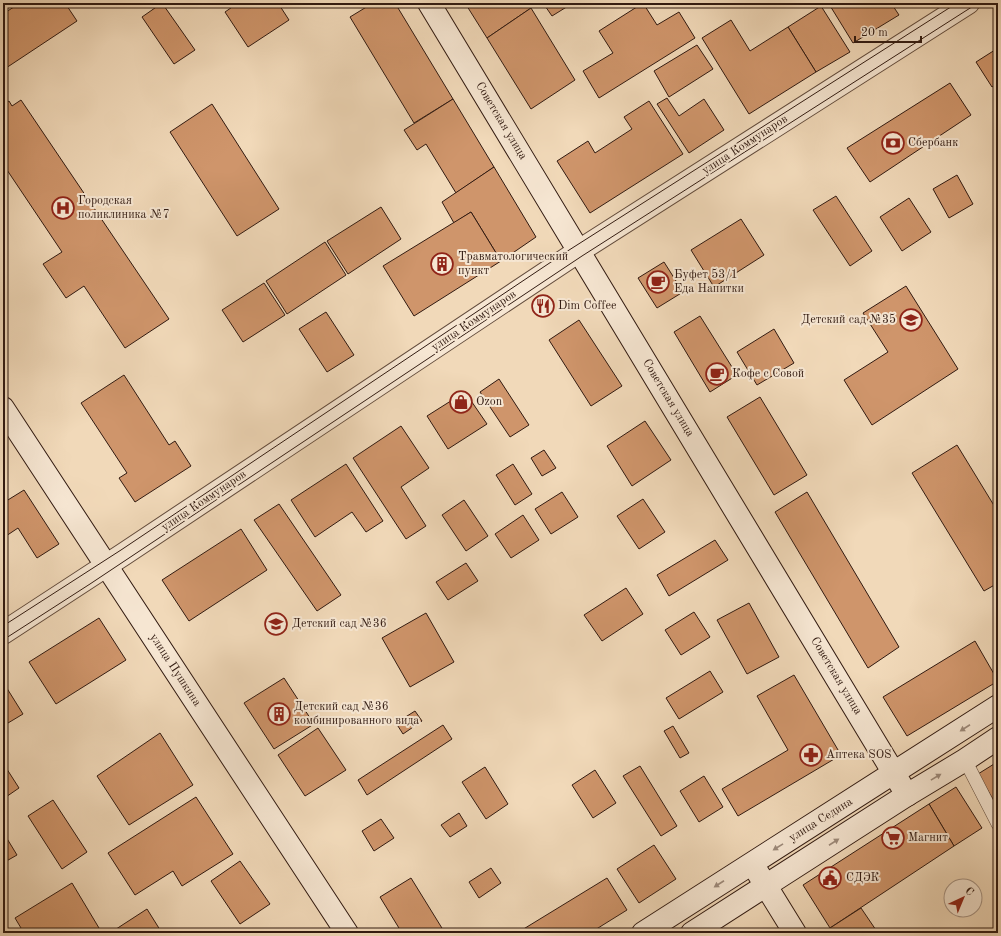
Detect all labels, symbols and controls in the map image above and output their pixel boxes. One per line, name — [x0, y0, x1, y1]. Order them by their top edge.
scale bar — [855, 18, 921, 44]
text: 20 m — [861, 27, 888, 39]
street label: Советская улица — [473, 80, 529, 162]
street label: улица Коммунаров — [700, 113, 790, 177]
bank icon: Сбербанк — [880, 130, 906, 156]
place label: Сбербанк — [908, 137, 958, 149]
hospital icon: Городская поликлиника №7 — [50, 195, 76, 221]
place label: Городская поликлиника №7 — [78, 195, 170, 221]
building icon: Травматологический пункт — [429, 251, 455, 277]
place label: Травматологический пункт — [458, 251, 568, 277]
place label: Буфет 53/1 Еда Напитки — [674, 268, 744, 295]
cafe icon: Буфет 53/1 Еда Напитки — [645, 269, 671, 295]
street label: улица Коммунаров — [429, 288, 519, 354]
restaurant icon: Dim Coffee — [530, 293, 556, 319]
place label: Dim Coffee — [558, 300, 617, 312]
school or university icon: Детский сад №35 — [898, 307, 924, 333]
place label: Детский сад №35 — [801, 313, 896, 326]
street label: Советская улица — [640, 357, 696, 439]
cafe icon: Кофе с Совой — [704, 361, 730, 387]
place label: Кофе с Совой — [732, 368, 804, 380]
shop icon: Ozon — [448, 389, 474, 415]
place label: Ozon — [476, 396, 503, 408]
street label: улица Коммунаров — [159, 468, 249, 534]
school or university icon: Детский сад №36 — [263, 611, 289, 637]
place label: Детский сад №36 — [292, 618, 387, 630]
street label: улица Пушкина — [147, 632, 203, 709]
street label: Советская улица — [808, 635, 864, 717]
building icon: Детский сад №36 комбинированного вида — [266, 701, 292, 727]
place label: Детский сад №36 комбинированного вида — [294, 701, 419, 727]
one-way arrow — [959, 724, 971, 731]
pharmacy icon: Аптека SOS — [798, 742, 824, 768]
place label: Аптека SOS — [826, 749, 892, 761]
one-way arrow — [930, 774, 942, 781]
street label: улица Седина — [787, 796, 855, 844]
supermarket icon: Магнит — [880, 825, 906, 851]
place label: Магнит — [908, 832, 948, 844]
one-way arrow — [829, 838, 839, 846]
one-way arrow — [772, 843, 784, 850]
public building icon: СДЭК — [817, 865, 843, 891]
place label: СДЭК — [846, 872, 880, 884]
north arrow — [943, 878, 983, 918]
one-way arrow — [713, 881, 725, 888]
text: С — [962, 885, 975, 898]

